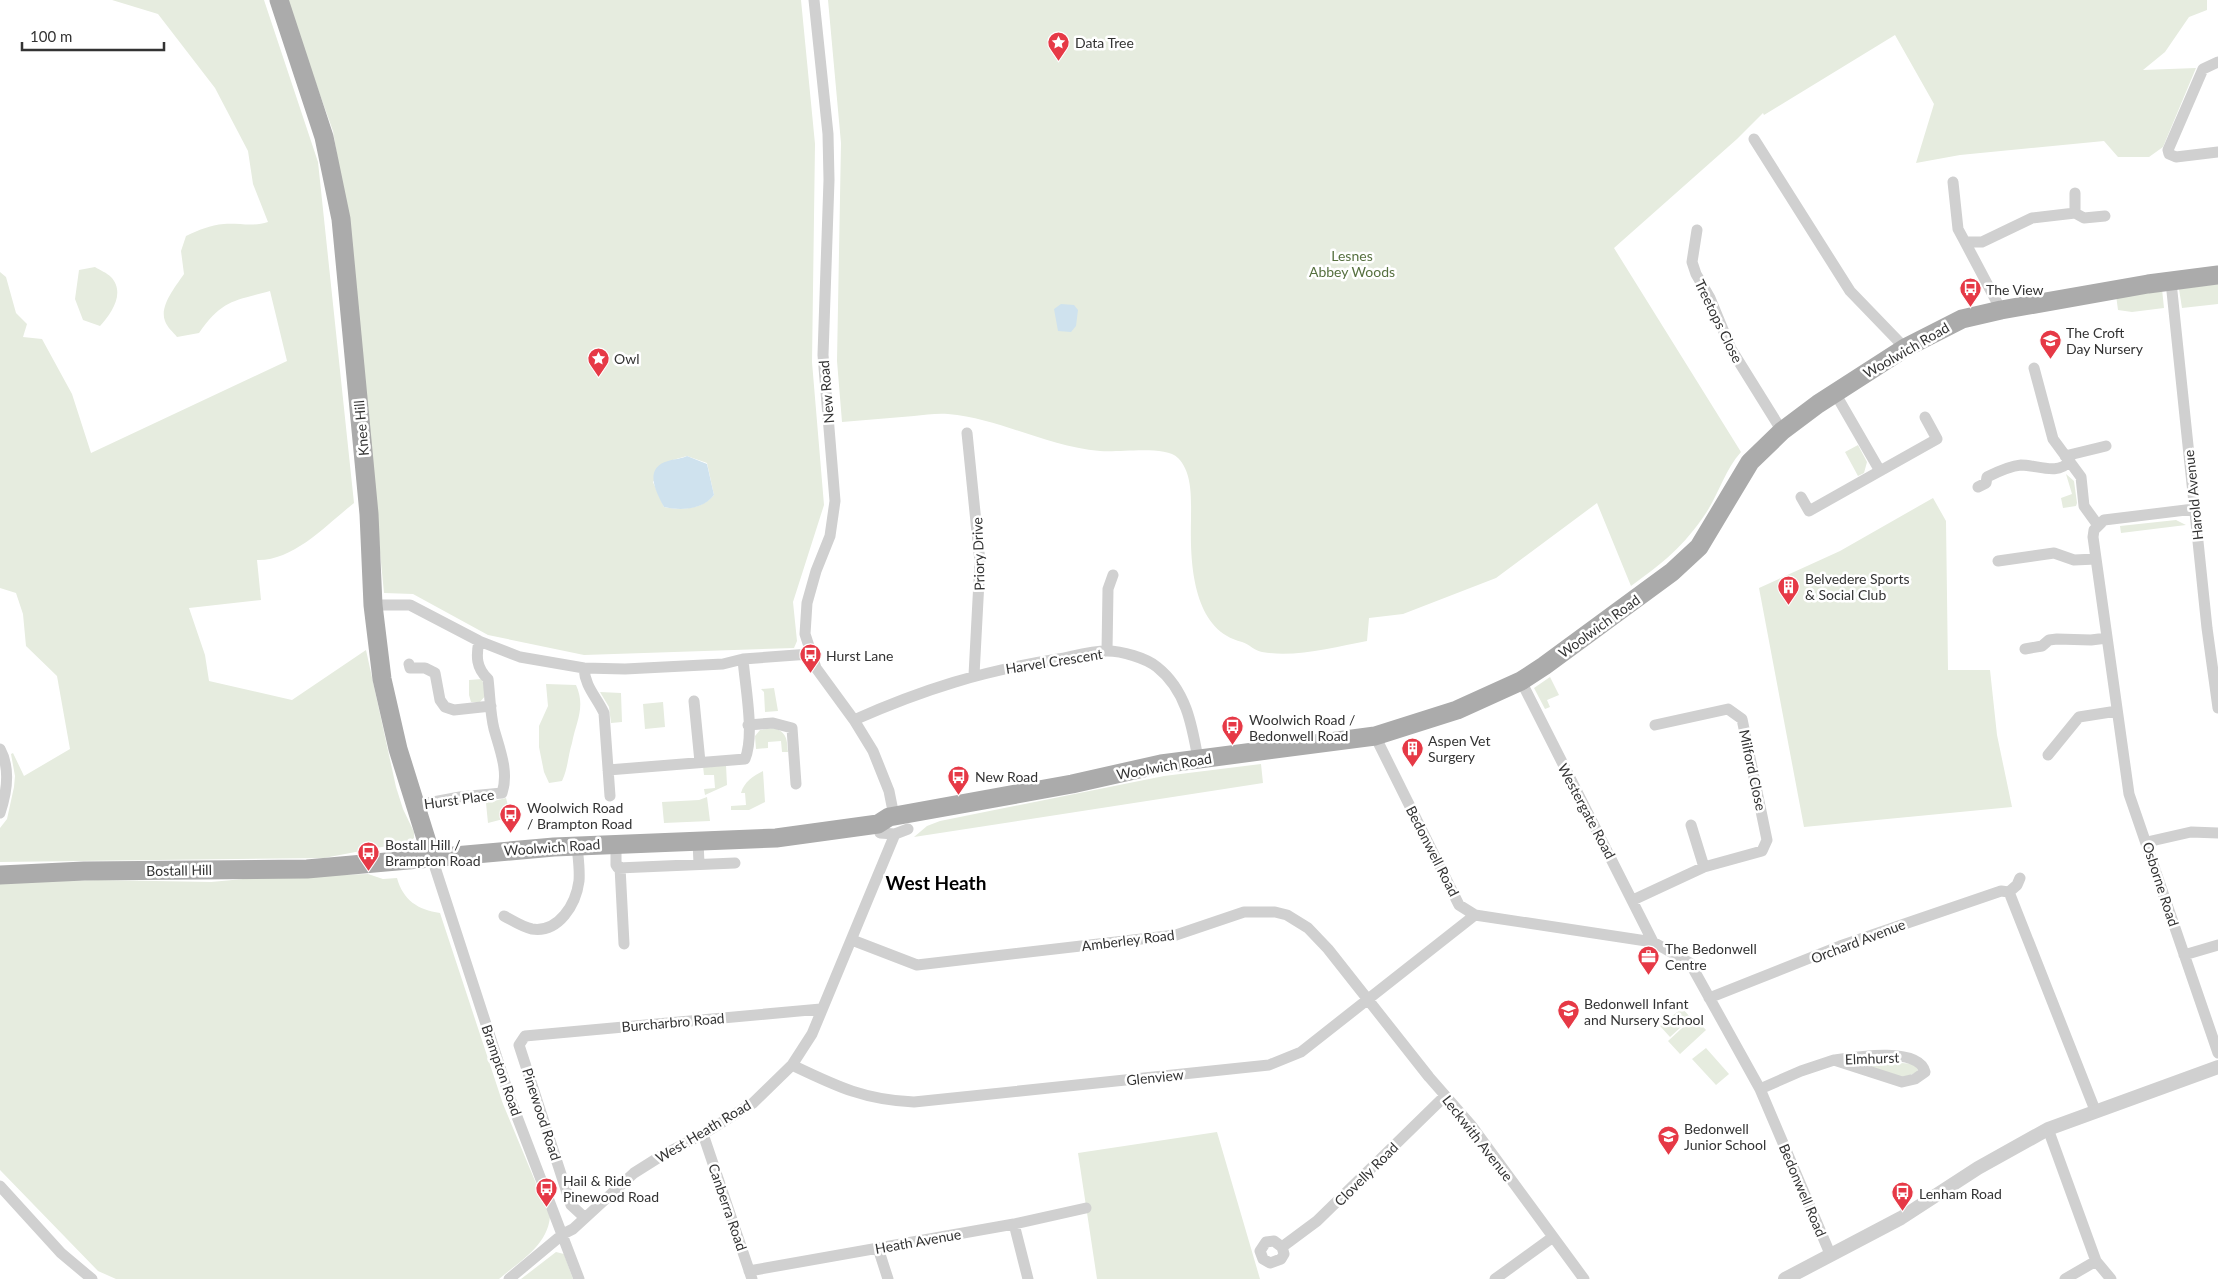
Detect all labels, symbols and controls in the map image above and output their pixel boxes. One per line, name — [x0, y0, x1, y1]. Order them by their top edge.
scale bar — [22, 20, 165, 52]
text: 100 m — [30, 27, 72, 45]
place icon: Data Tree — [1047, 30, 1071, 61]
place label: Data Tree — [1075, 34, 1134, 51]
park label: Lesnes Abbey Woods — [1309, 247, 1395, 280]
street label: Treetops Close — [1691, 276, 1747, 366]
bus stop icon: The View — [1958, 277, 1982, 308]
place label: The View — [1986, 281, 2044, 298]
street label: Woolwich Road — [1860, 319, 1952, 381]
place label: The Croft Day Nursery — [2066, 324, 2144, 357]
school or university icon: The Croft Day Nursery — [2038, 328, 2062, 359]
place icon: Owl — [586, 346, 610, 377]
place label: Owl — [614, 350, 640, 367]
street label: New Road — [815, 360, 837, 424]
street label: Knee Hill — [350, 399, 372, 457]
street label: Harold Avenue — [2180, 449, 2206, 541]
street label: Priory Drive — [968, 517, 988, 591]
place label: Belvedere Sports & Social Club — [1805, 570, 1909, 603]
building icon: Belvedere Sports & Social Club — [1777, 574, 1801, 605]
street label: Woolwich Road — [1555, 591, 1643, 661]
bus stop icon: Hurst Lane — [798, 643, 822, 674]
street label: Harvel Crescent — [1004, 645, 1104, 677]
place label: Hurst Lane — [826, 647, 893, 664]
place label: Woolwich Road / Bedonwell Road — [1249, 711, 1355, 744]
bus stop icon: Woolwich Road / Bedonwell Road — [1221, 715, 1245, 746]
street label: Milford Close — [1736, 728, 1770, 812]
place label: Aspen Vet Surgery — [1428, 732, 1490, 765]
building icon: Aspen Vet Surgery — [1400, 736, 1424, 767]
street label: Woolwich Road — [1115, 749, 1213, 783]
street label: Westergate Road — [1555, 760, 1619, 862]
bus stop icon: New Road — [947, 764, 971, 795]
place label: New Road — [975, 768, 1038, 785]
street label: Hurst Place — [423, 786, 495, 812]
place label: Woolwich Road / Brampton Road — [527, 799, 632, 832]
bus stop icon: Woolwich Road / Brampton Road — [499, 803, 523, 834]
street label: Bedonwell Road — [1403, 803, 1463, 899]
street label: Woolwich Road — [503, 835, 601, 859]
place label: Bostall Hill / Brampton Road — [385, 836, 480, 869]
bus stop icon: Bostall Hill / Brampton Road — [357, 840, 381, 871]
street label: Osborne Road — [2139, 840, 2183, 928]
street label: Bostall Hill — [146, 861, 212, 879]
district label: West Heath — [886, 871, 986, 894]
street label: Orchard Avenue — [1809, 915, 1907, 967]
street label: Amberley Road — [1081, 926, 1175, 954]
place label: The Bedonwell Centre — [1665, 940, 1757, 973]
office icon: The Bedonwell Centre — [1637, 944, 1661, 975]
place label: Bedonwell Infant and Nursery School — [1584, 995, 1704, 1028]
school or university icon: Bedonwell Infant and Nursery School — [1556, 999, 1580, 1030]
street label: Burcharbro Road — [621, 1009, 725, 1035]
street label: Brampton Road — [478, 1022, 526, 1118]
street label: Elmhurst — [1844, 1049, 1900, 1067]
street label: Pinewood Road — [519, 1066, 565, 1162]
street label: Glenview — [1126, 1066, 1184, 1088]
street label: Leckwith Avenue — [1439, 1092, 1517, 1184]
street label: West Heath Road — [652, 1096, 754, 1166]
place label: Bedonwell Junior School — [1684, 1120, 1766, 1153]
school or university icon: Bedonwell Junior School — [1656, 1124, 1680, 1155]
street label: Clovelly Road — [1331, 1139, 1401, 1209]
street label: Bedonwell Road — [1776, 1141, 1830, 1239]
street label: Canberra Road — [705, 1161, 751, 1253]
place label: Hail & Ride Pinewood Road — [563, 1172, 659, 1205]
bus stop icon: Hail & Ride Pinewood Road — [535, 1176, 559, 1207]
bus stop icon: Lenham Road — [1891, 1181, 1915, 1212]
place label: Lenham Road — [1919, 1185, 2002, 1202]
street label: Heath Avenue — [874, 1225, 962, 1257]

